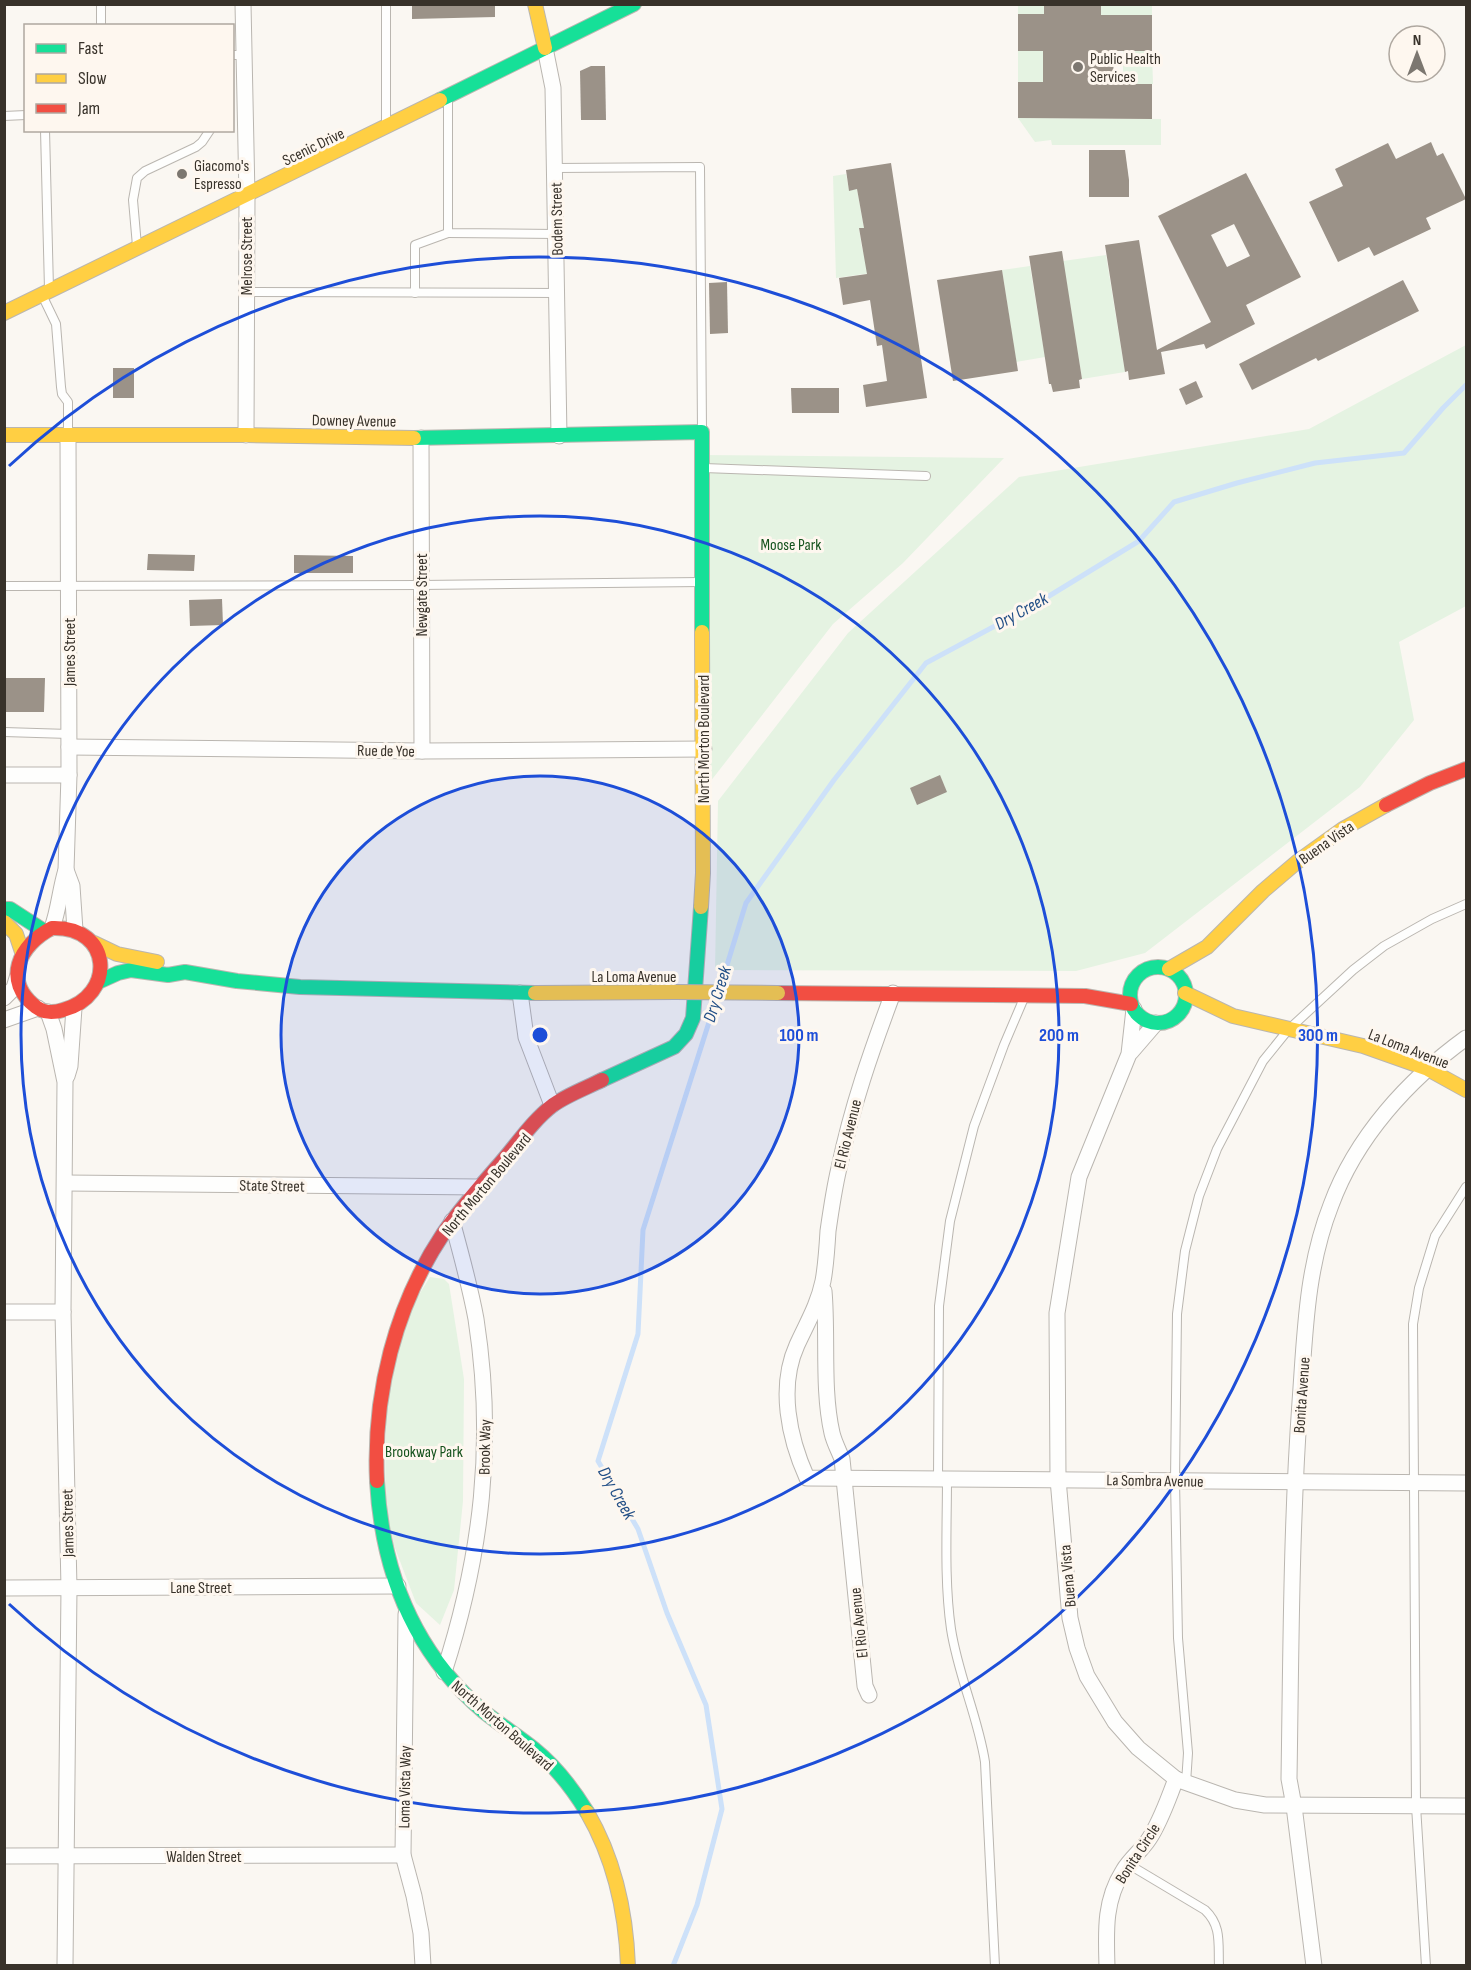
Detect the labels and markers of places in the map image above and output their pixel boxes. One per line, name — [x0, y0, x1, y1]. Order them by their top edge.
place label: Public Health Services — [1090, 50, 1161, 87]
marker: Public Health Services — [1071, 60, 1085, 74]
place label: Giacomo's Espresso — [194, 157, 250, 194]
marker: Giacomo's Espresso — [175, 167, 189, 181]
centre of rings — [530, 1025, 550, 1045]

